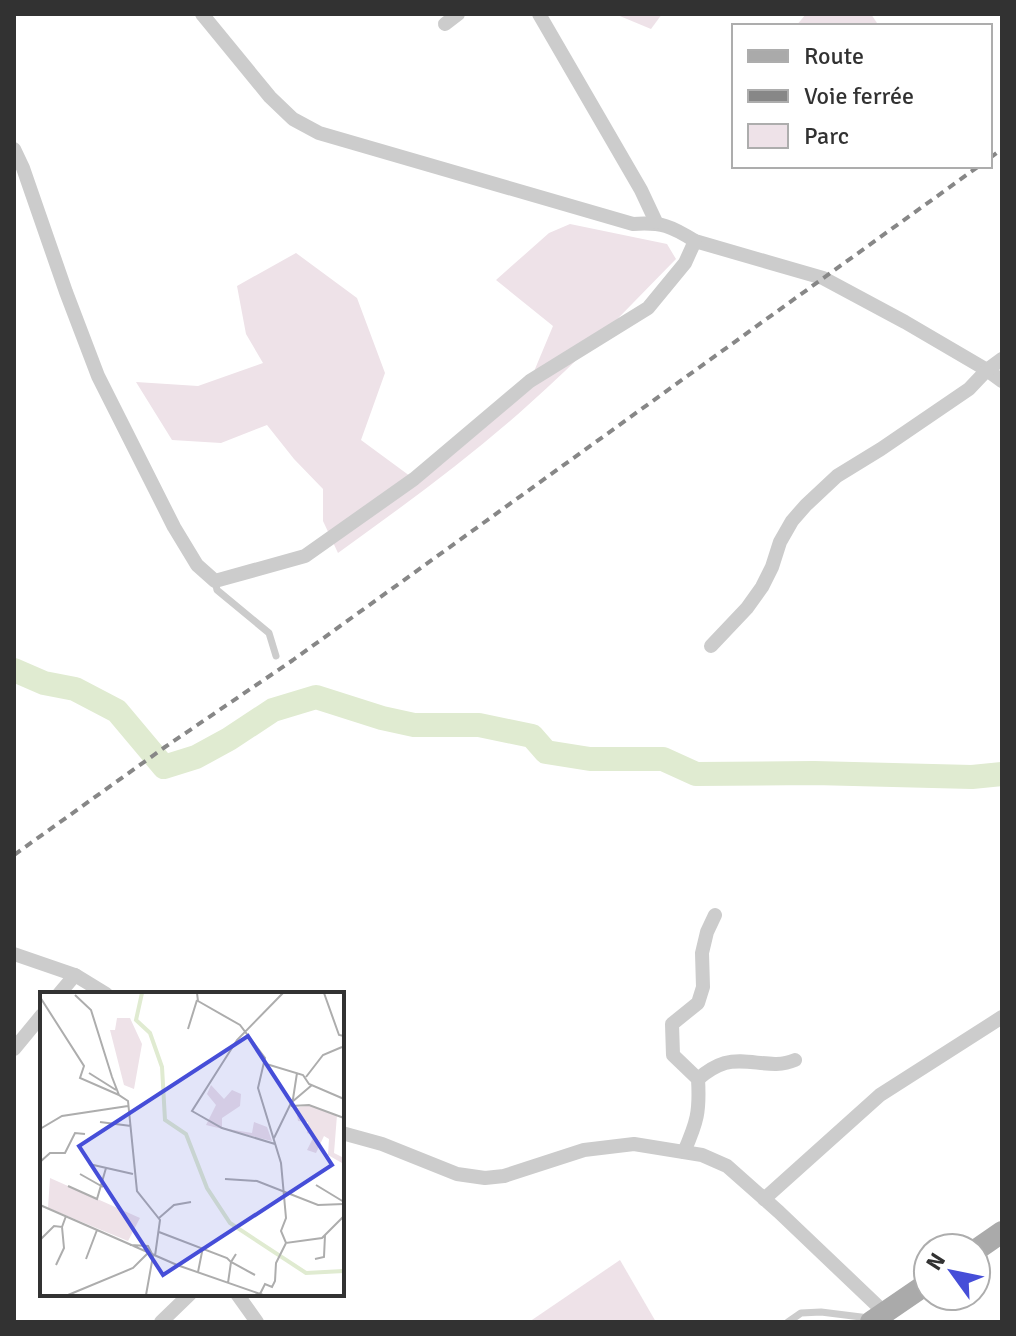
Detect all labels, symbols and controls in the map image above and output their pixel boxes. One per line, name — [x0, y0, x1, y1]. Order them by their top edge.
legend — [732, 24, 992, 168]
text: Route — [804, 41, 864, 71]
text: Voie ferrée — [804, 81, 914, 111]
text: Parc — [804, 121, 849, 151]
inset map — [40, 992, 344, 1296]
north arrow — [912, 1232, 992, 1312]
text: N — [920, 1248, 951, 1275]

